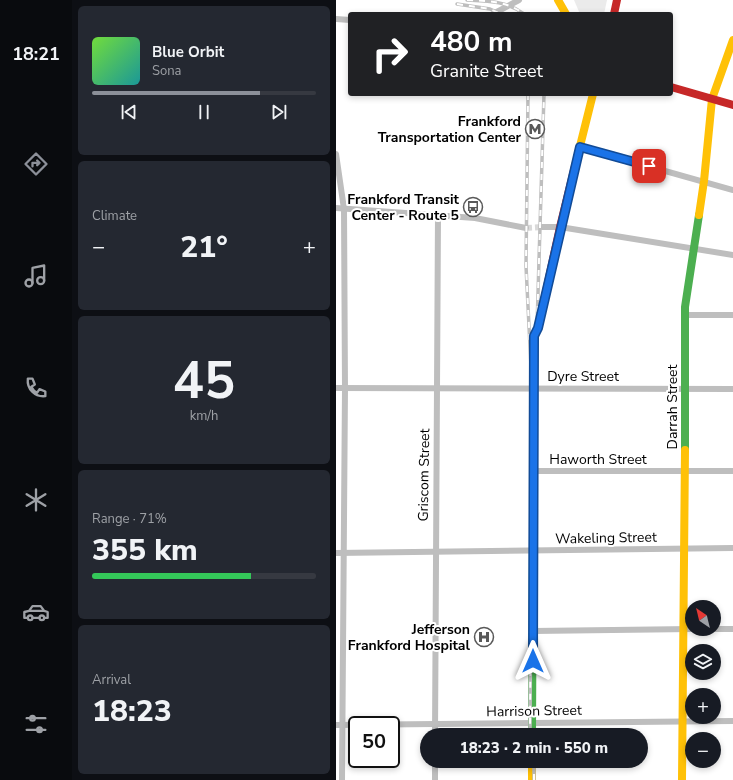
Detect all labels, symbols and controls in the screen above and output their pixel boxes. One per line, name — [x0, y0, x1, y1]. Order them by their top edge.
text: 480 m — [430, 23, 513, 61]
icon: right — [364, 28, 416, 80]
text: 18:21 — [12, 42, 60, 66]
text: Blue Orbit — [152, 42, 224, 62]
text: Granite Street — [430, 59, 543, 83]
text: Sona — [152, 62, 182, 80]
icon: previous — [118, 101, 140, 123]
icon: pause — [193, 101, 215, 123]
icon: next — [268, 101, 290, 123]
place label: Frankford Transportation Center — [378, 112, 522, 147]
metro station icon: Frankford Transportation Center — [524, 118, 546, 140]
pin — [632, 149, 666, 183]
icon: directions — [22, 150, 50, 178]
icon: arrive — [638, 155, 660, 177]
place label: Frankford Transit Center - Route 5 — [347, 190, 460, 225]
bus stop icon: Frankford Transit Center - Route 5 — [462, 196, 484, 218]
text: Climate — [92, 207, 137, 225]
text: 21° — [180, 227, 228, 268]
text: − — [92, 232, 105, 262]
text: + — [303, 232, 316, 262]
icon: music — [22, 262, 50, 290]
text: 45 — [173, 345, 235, 416]
street label: Darrah Street — [663, 364, 682, 449]
street label: Dyre Street — [547, 367, 619, 386]
icon: phone — [22, 374, 50, 402]
text: km/h — [190, 407, 218, 425]
street label: Griscom Street — [414, 428, 434, 522]
street label: Haworth Street — [549, 450, 647, 469]
icon: climate — [22, 486, 50, 514]
text: Range · 71% — [92, 510, 167, 528]
street label: Wakeling Street — [555, 528, 657, 548]
text: 355 km — [92, 530, 198, 571]
icon: car — [22, 598, 50, 626]
north arrow — [685, 600, 721, 636]
map controls — [685, 600, 721, 768]
place label: Jefferson Frankford Hospital — [348, 620, 471, 655]
hospital icon: Jefferson Frankford Hospital — [473, 626, 495, 648]
position arrow — [512, 640, 554, 682]
button: layers — [685, 644, 721, 680]
text: Arrival — [92, 671, 131, 689]
button: + — [685, 688, 721, 724]
text: 18:23 — [92, 691, 172, 732]
street label: Harrison Street — [486, 701, 582, 721]
icon: filters — [22, 710, 50, 738]
speed limit sign: 50 — [348, 716, 400, 768]
button: − — [685, 732, 721, 768]
text: 18:23 · 2 min · 550 m — [460, 738, 608, 758]

